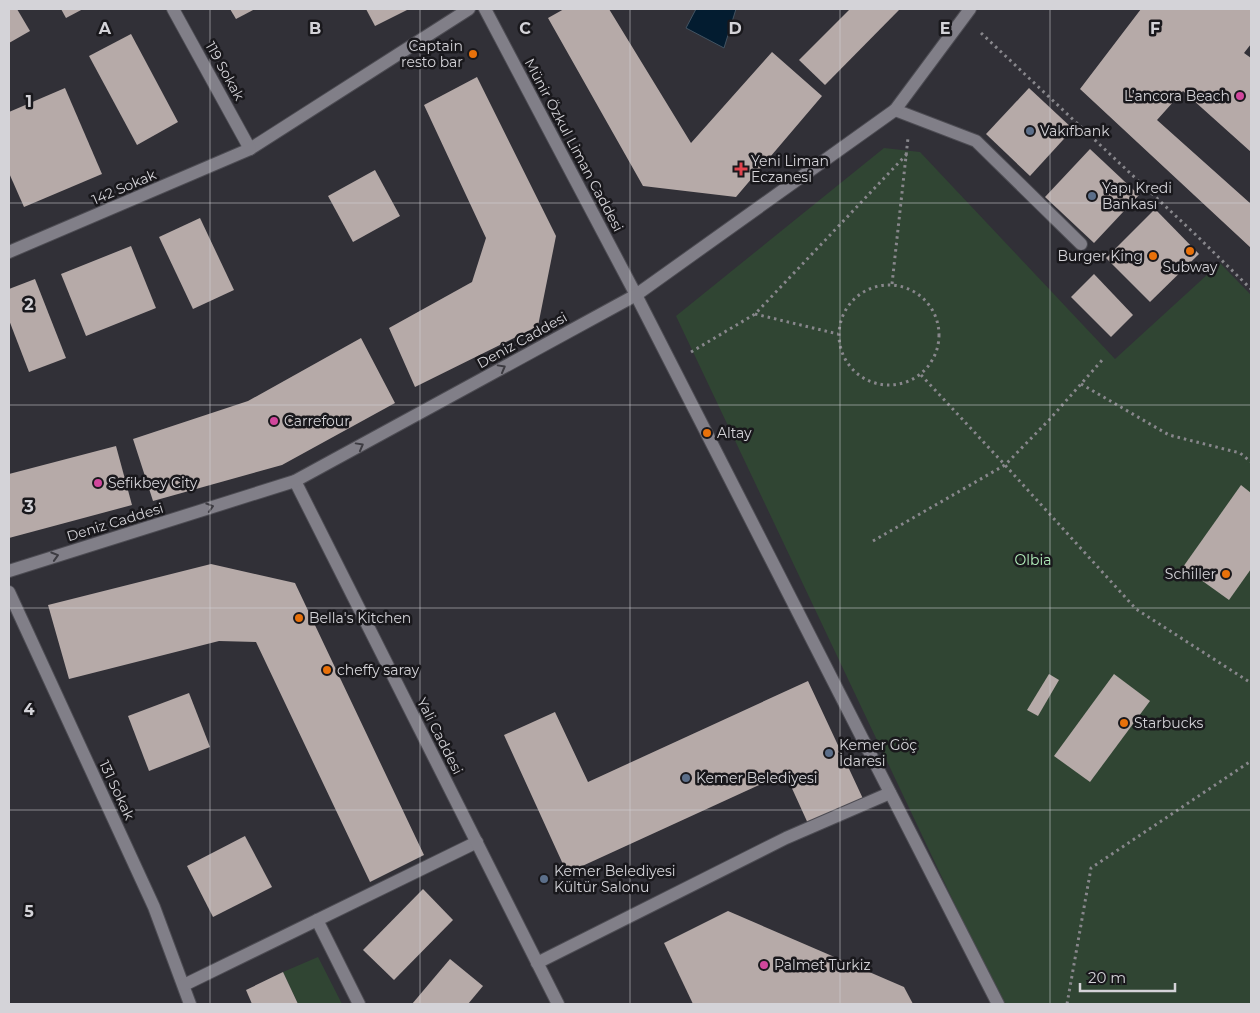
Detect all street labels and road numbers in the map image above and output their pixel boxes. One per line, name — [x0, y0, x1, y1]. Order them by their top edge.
street label: 119 Sokak — [201, 38, 249, 104]
street label: Münir Özkul Liman Caddesi — [521, 55, 627, 235]
street label: 142 Sokak — [89, 165, 159, 209]
street label: Deniz Caddesi — [474, 308, 570, 372]
street label: Deniz Caddesi — [64, 499, 166, 545]
street label: Yali Caddesi — [413, 695, 467, 777]
street label: 131 Sokak — [95, 757, 139, 823]

